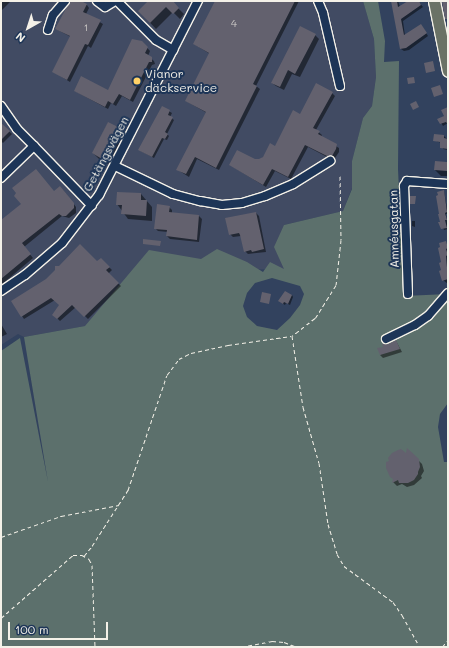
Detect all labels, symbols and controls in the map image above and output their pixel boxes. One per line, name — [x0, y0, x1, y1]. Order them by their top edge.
north arrow — [8, 8, 48, 48]
house number: 4 — [231, 18, 237, 30]
house number: 1 — [84, 22, 88, 34]
text: N — [12, 29, 28, 46]
place label: Vianor däckservice — [145, 67, 217, 95]
marker: Vianor däckservice — [132, 76, 142, 86]
street label: Getängsvägen — [80, 114, 132, 194]
street label: Amnéusgatan — [386, 190, 402, 268]
scale bar — [10, 614, 110, 640]
text: 100 m — [15, 621, 49, 637]

